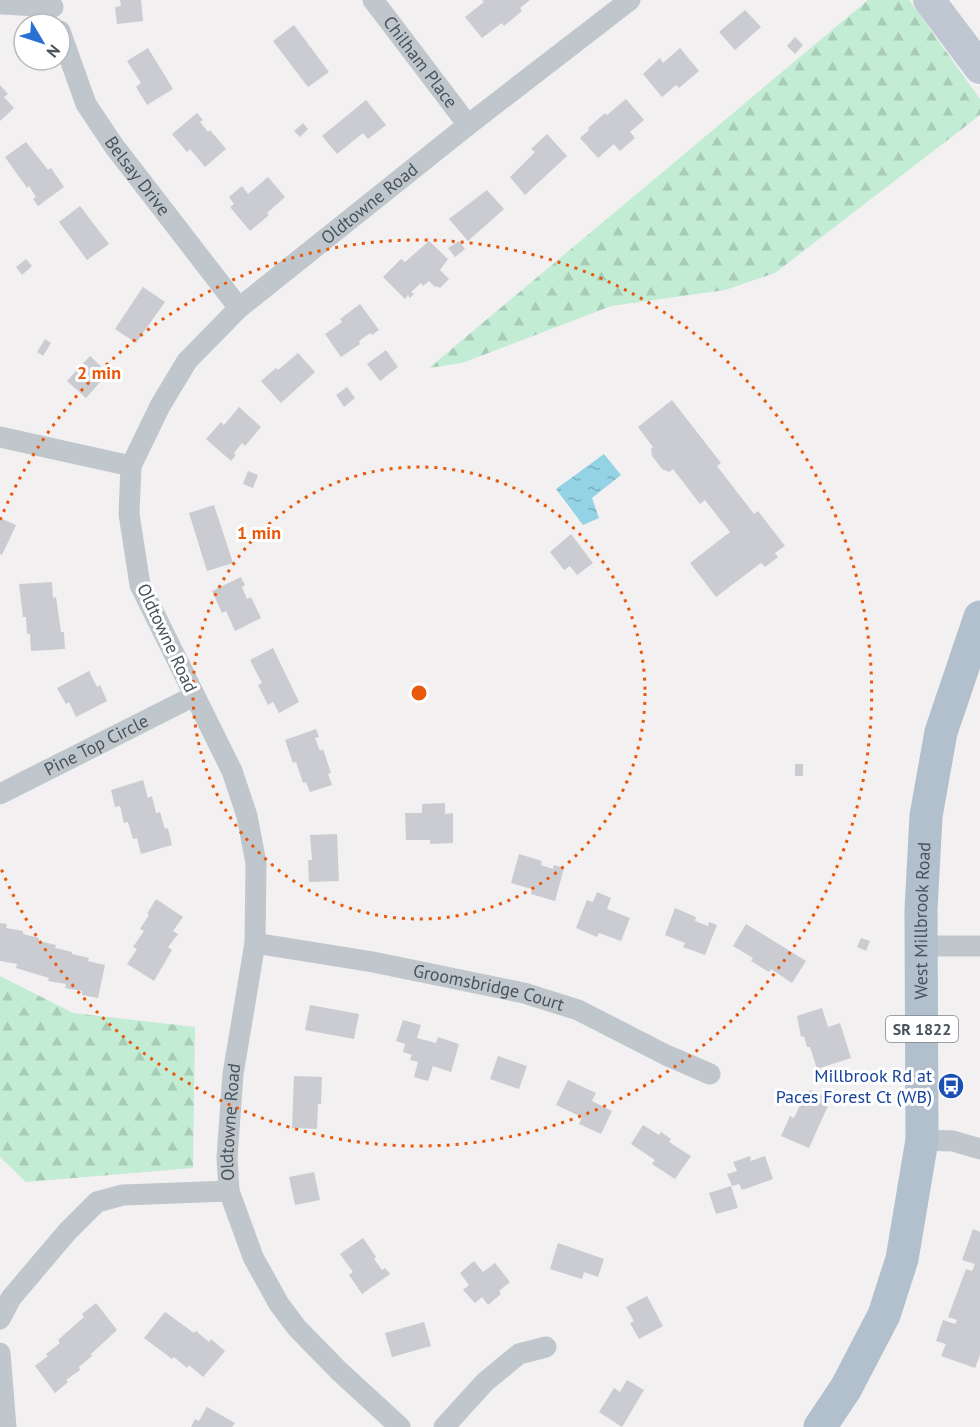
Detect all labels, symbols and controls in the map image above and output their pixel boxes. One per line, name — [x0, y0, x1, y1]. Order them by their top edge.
street label: Chilham Place — [378, 11, 463, 112]
north arrow — [12, 12, 72, 72]
text: N — [43, 41, 65, 62]
street label: Belsay Drive — [100, 132, 176, 220]
street label: Oldtowne Road — [316, 158, 422, 249]
text: 2 min — [77, 361, 121, 384]
text: 1 min — [237, 521, 281, 544]
street label: Oldtowne Road — [132, 580, 203, 696]
centre of rings — [409, 683, 429, 703]
street label: Pine Top Circle — [40, 709, 152, 781]
street label: West Millbrook Road — [909, 841, 936, 1000]
street label: Groomsbridge Court — [411, 959, 567, 1016]
road number: SR 1822 — [886, 1016, 958, 1042]
street label: Oldtowne Road — [215, 1061, 246, 1182]
place label: Millbrook Rd at Paces Forest Ct (WB) — [776, 1064, 932, 1108]
bus stop icon: Millbrook Rd at Paces Forest Ct (WB) — [936, 1071, 966, 1101]

